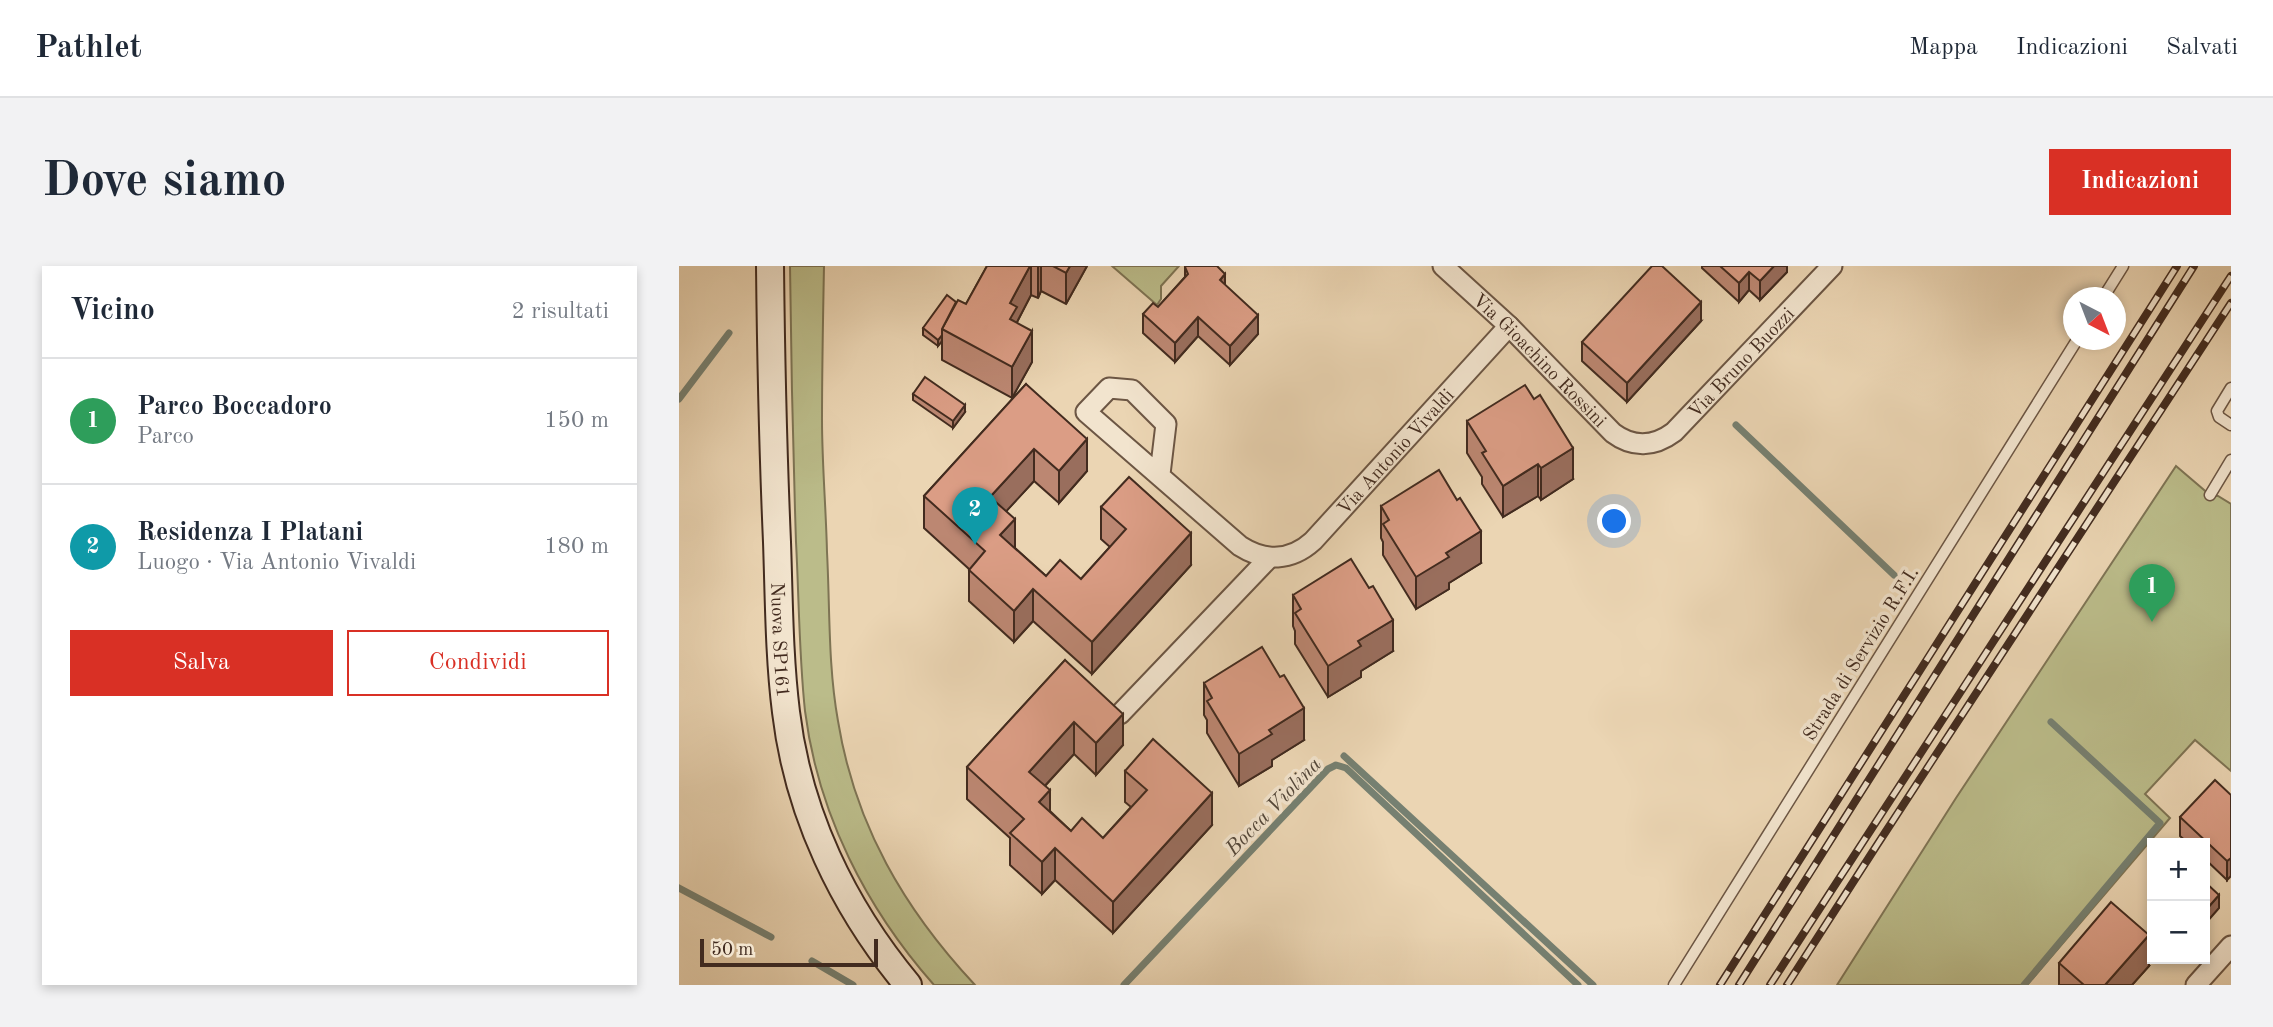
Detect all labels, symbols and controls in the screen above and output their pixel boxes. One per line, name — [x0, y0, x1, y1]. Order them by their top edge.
text: Pathlet — [35, 32, 142, 65]
text: Mappa — [1909, 36, 1978, 60]
text: Indicazioni — [2016, 36, 2128, 60]
text: Salvati — [2166, 36, 2238, 60]
button: Indicazioni — [2049, 149, 2231, 215]
text: Dove siamo — [42, 158, 287, 207]
north arrow — [2063, 287, 2126, 350]
street label: Via Gioachino Rossini — [1468, 291, 1609, 432]
text: Vicino — [70, 296, 155, 326]
text: 2 risultati — [511, 300, 609, 323]
street label: Via Bruno Buozzi — [1686, 305, 1799, 423]
street label: Via Antonio Vivaldi — [1335, 386, 1459, 519]
text: Parco Boccadoro — [137, 394, 332, 420]
text: 1 — [86, 409, 100, 432]
text: 150 m — [544, 409, 609, 432]
text: Parco — [137, 425, 194, 448]
pin: 2 — [952, 487, 998, 545]
your location — [1597, 504, 1631, 538]
text: Residenza I Platani — [137, 520, 363, 546]
text: 2 — [86, 535, 100, 558]
text: 180 m — [544, 535, 609, 558]
text: Luogo · Via Antonio Vivaldi — [137, 551, 416, 574]
street label: Strada di Servizio R.F.I. — [1801, 564, 1923, 745]
pin: 1 — [2129, 564, 2175, 622]
street label: Nuova SP161 — [766, 582, 791, 699]
button: Salva — [70, 630, 333, 696]
button: Condividi — [347, 630, 609, 696]
water label: Bocca Violina — [1222, 754, 1326, 861]
map controls — [2147, 838, 2210, 964]
button: + — [2147, 838, 2210, 901]
button: − — [2147, 901, 2210, 964]
scale bar — [700, 936, 879, 968]
text: 50 m — [711, 941, 753, 960]

